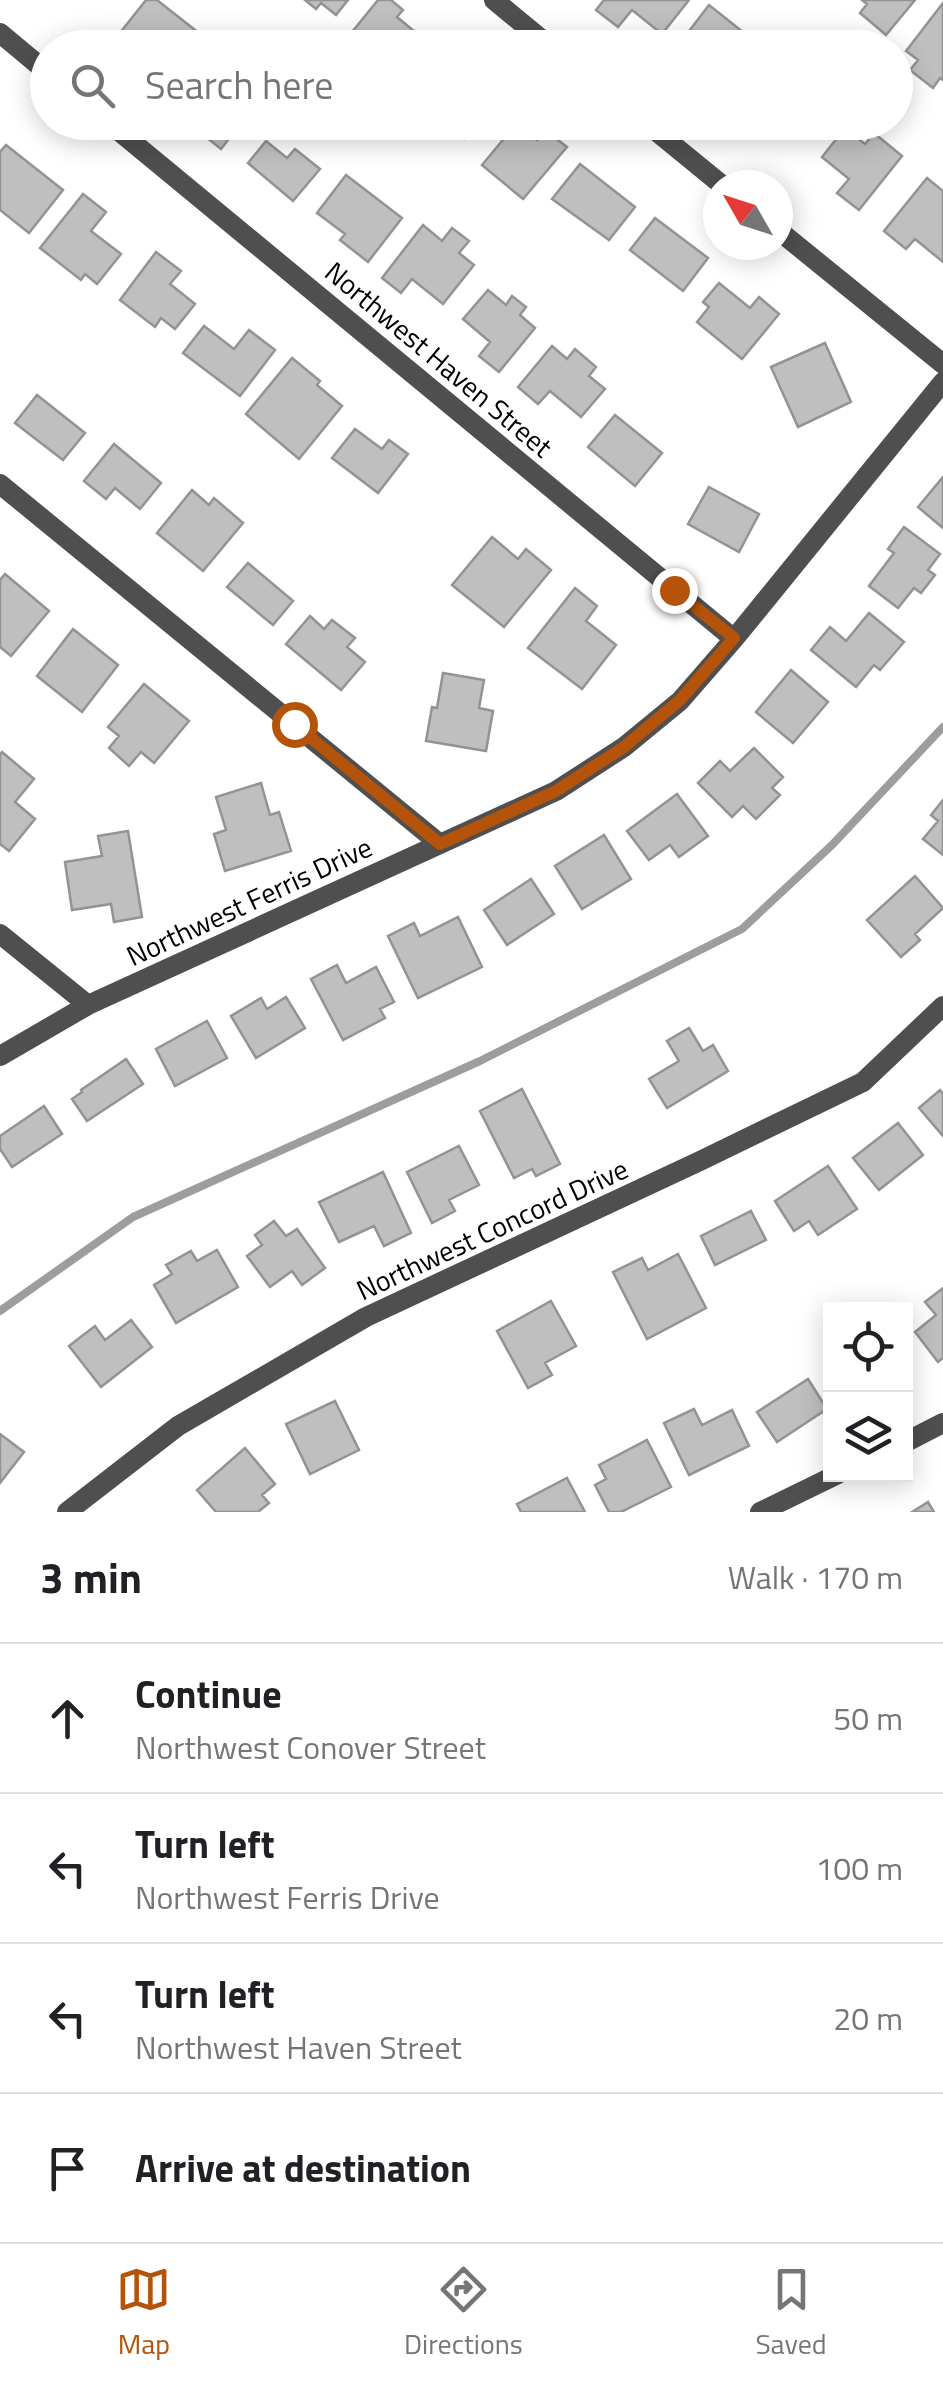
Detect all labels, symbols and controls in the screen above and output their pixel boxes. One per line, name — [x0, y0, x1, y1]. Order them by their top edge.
search box — [30, 30, 913, 140]
text: Search here — [145, 56, 333, 114]
icon: search — [65, 58, 120, 113]
north arrow — [703, 170, 793, 260]
street label: Northwest Haven Street — [316, 251, 562, 467]
route end — [652, 568, 698, 614]
route start — [272, 702, 318, 748]
street label: Northwest Ferris Drive — [119, 825, 379, 977]
street label: Northwest Concord Drive — [349, 1147, 635, 1311]
map controls — [823, 1302, 913, 1482]
button: locate — [823, 1302, 913, 1392]
button: layers — [823, 1392, 913, 1482]
text: 3 min — [40, 1545, 142, 1609]
text: Walk · 170 m — [728, 1553, 903, 1601]
text: Continue — [135, 1665, 282, 1723]
icon: ahead — [40, 1691, 95, 1746]
text: 50 m — [833, 1694, 903, 1742]
text: Northwest Conover Street — [135, 1723, 486, 1771]
text: Turn left — [135, 1815, 275, 1873]
icon: left — [40, 1841, 95, 1896]
text: 100 m — [815, 1844, 903, 1892]
text: Northwest Ferris Drive — [135, 1873, 440, 1921]
text: Turn left — [135, 1965, 275, 2023]
icon: left — [40, 1991, 95, 2046]
text: 20 m — [833, 1994, 903, 2042]
text: Northwest Haven Street — [135, 2023, 462, 2071]
text: Arrive at destination — [135, 2139, 471, 2197]
icon: arrive — [40, 2141, 95, 2196]
tab: Map — [116, 2262, 171, 2365]
tab: Directions — [404, 2262, 523, 2365]
tab: Saved — [755, 2262, 827, 2365]

